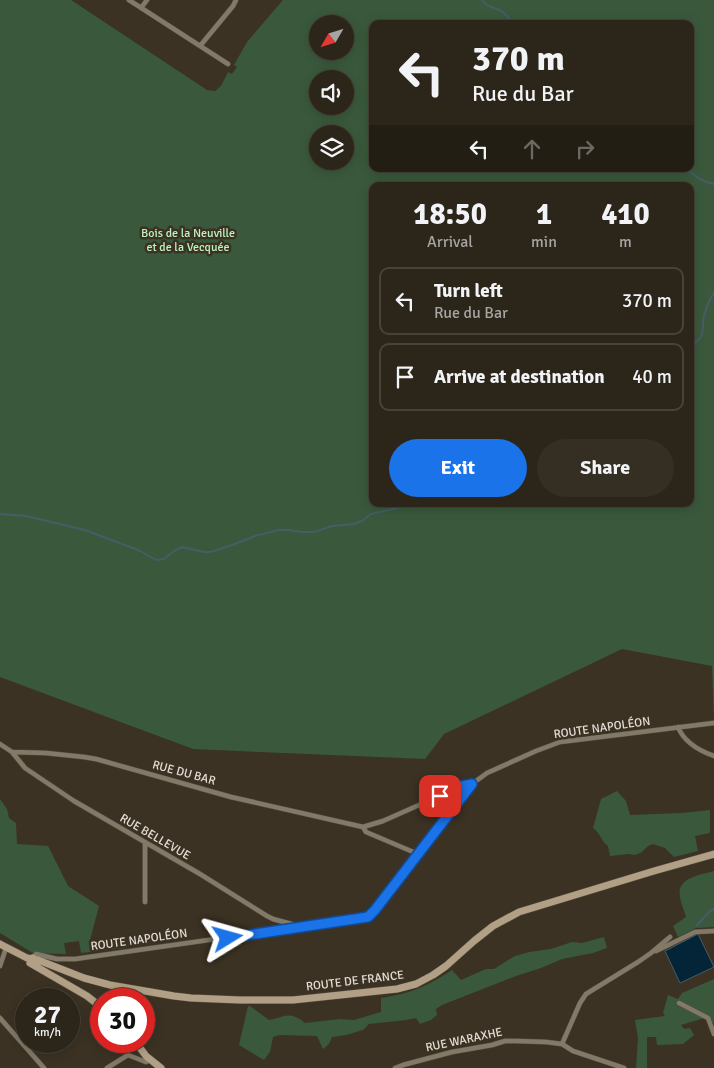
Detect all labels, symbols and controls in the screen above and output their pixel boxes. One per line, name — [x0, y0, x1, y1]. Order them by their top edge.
north arrow — [309, 15, 354, 60]
map controls — [309, 15, 354, 170]
text: 370 m — [472, 37, 565, 80]
icon: left — [389, 40, 454, 105]
button: sound — [309, 70, 354, 115]
text: Rue du Bar — [472, 80, 574, 107]
button: layers — [309, 125, 354, 170]
icon: left — [465, 135, 493, 163]
icon: ahead — [518, 135, 546, 163]
icon: right — [571, 135, 599, 163]
text: 18:50 — [413, 196, 487, 233]
text: 1 — [536, 196, 552, 233]
text: 410 — [601, 196, 650, 233]
park label: Bois de la Neuville et de la Vecquée — [141, 226, 235, 255]
text: Arrival — [427, 232, 473, 252]
text: min — [531, 232, 557, 252]
text: m — [619, 232, 632, 252]
text: Turn left — [434, 279, 503, 303]
icon: left — [391, 287, 419, 315]
text: 370 m — [622, 289, 672, 313]
text: Rue du Bar — [434, 303, 508, 323]
icon: arrive — [391, 363, 419, 391]
text: Arrive at destination — [434, 365, 605, 389]
text: 40 m — [632, 365, 672, 389]
button: Exit — [389, 439, 527, 497]
button: Share — [537, 439, 674, 497]
street label: ROUTE NAPOLÉON — [553, 714, 651, 742]
street label: RUE DU BAR — [151, 757, 217, 789]
pin — [419, 775, 461, 817]
icon: arrive — [426, 782, 454, 810]
street label: RUE BELLEVUE — [117, 811, 193, 863]
position arrow — [201, 911, 253, 963]
street label: ROUTE NAPOLÉON — [90, 926, 188, 954]
street label: ROUTE DE FRANCE — [305, 968, 405, 994]
speed limit sign: 30 — [90, 988, 155, 1053]
text: 27 — [34, 999, 61, 1030]
street label: RUE WARAXHE — [424, 1024, 504, 1055]
text: km/h — [34, 1025, 61, 1040]

